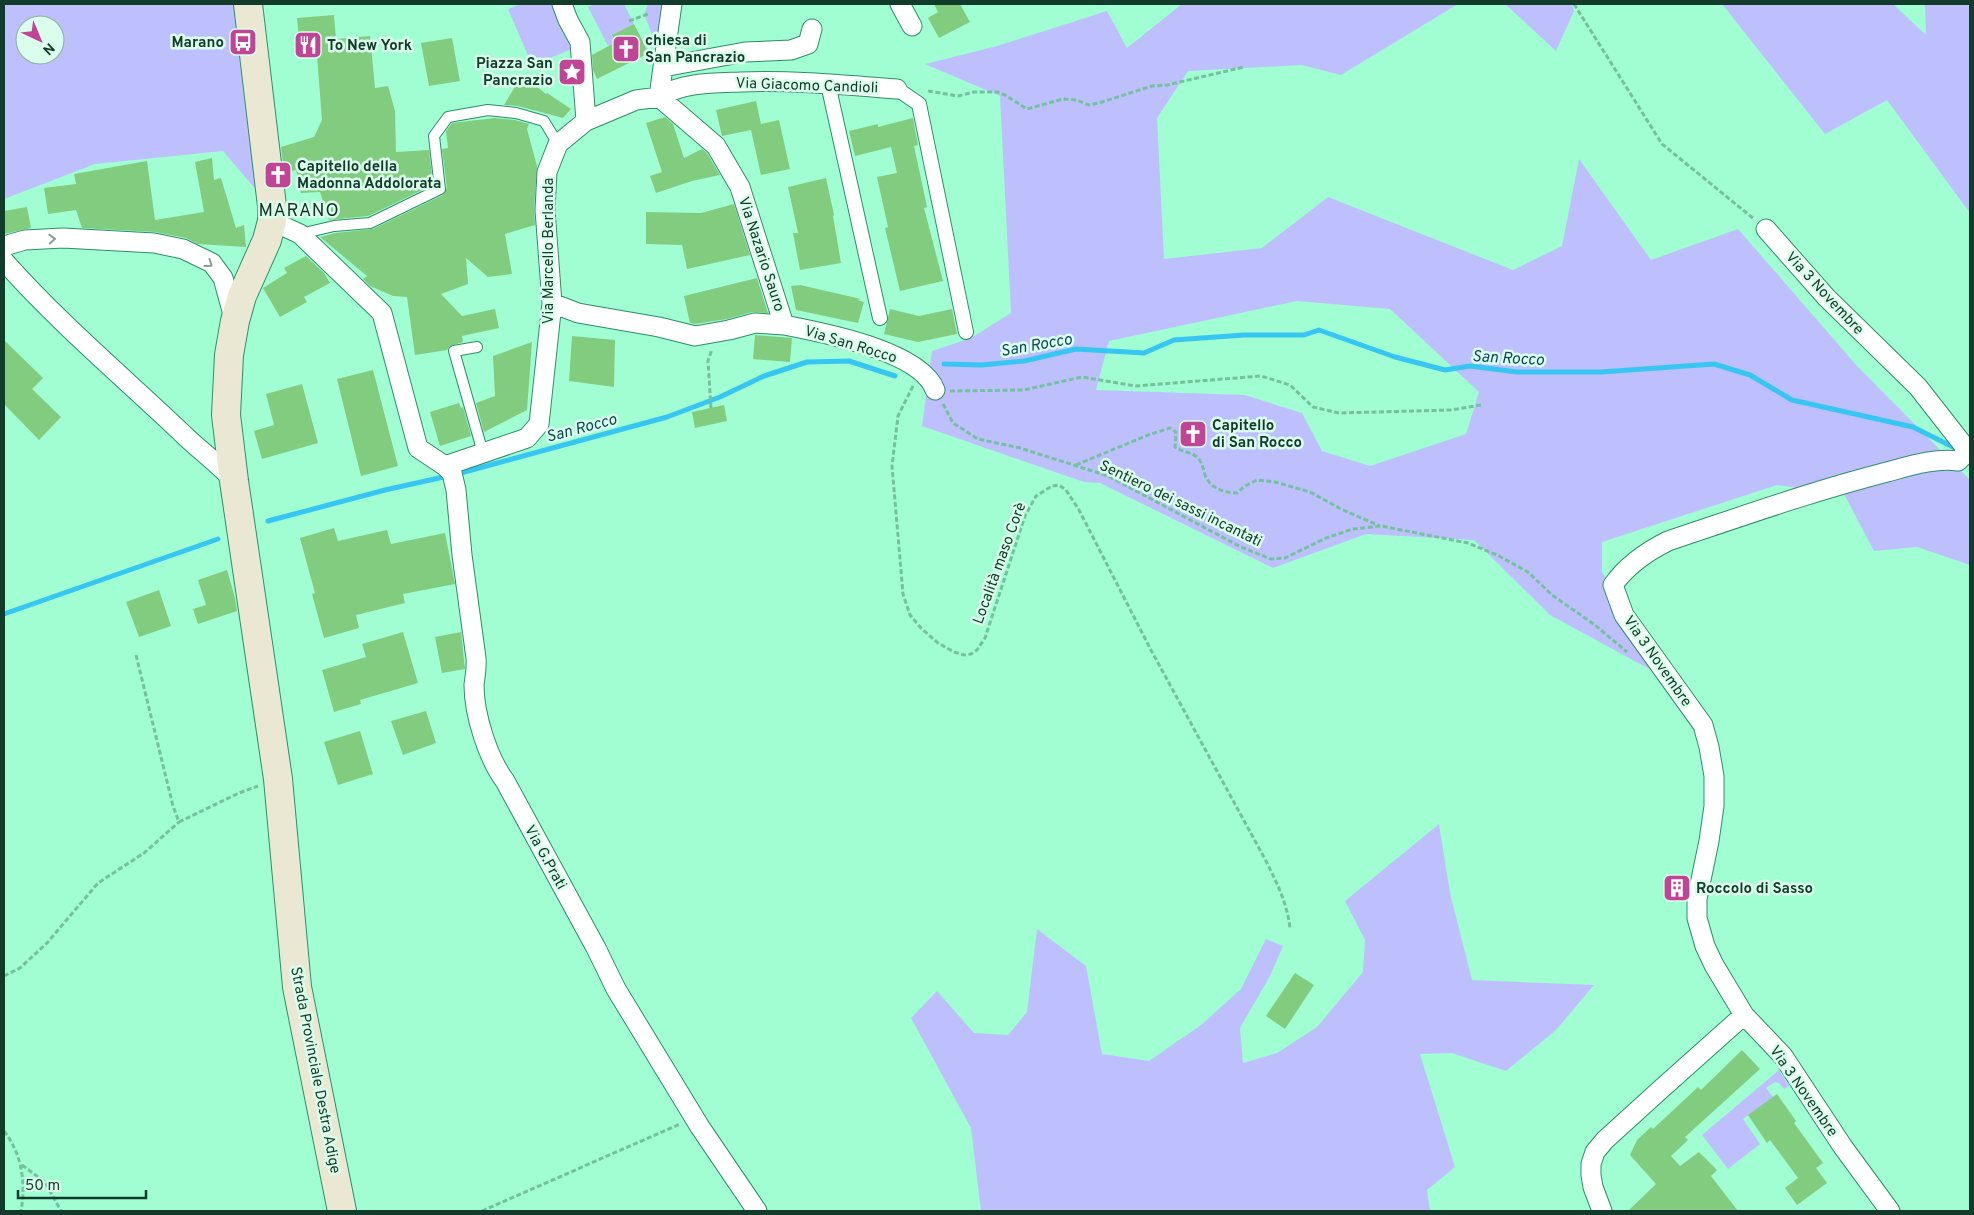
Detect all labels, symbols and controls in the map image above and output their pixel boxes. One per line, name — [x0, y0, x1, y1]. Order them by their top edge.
north arrow — [15, 15, 65, 65]
bus stop icon: Marano — [228, 27, 258, 57]
restaurant icon: To New York — [293, 30, 323, 60]
place label: chiesa di San Pancrazio — [645, 32, 745, 68]
place label: Marano — [171, 34, 224, 53]
church icon: chiesa di San Pancrazio — [611, 34, 641, 64]
place label: To New York — [327, 37, 412, 56]
text: N — [38, 39, 58, 58]
place label: Piazza San Pancrazio — [476, 55, 553, 91]
place icon: Piazza San Pancrazio — [557, 57, 587, 87]
street label: Via Giacomo Candioli — [735, 75, 879, 98]
place label: Capitello della Madonna Addolorata — [297, 158, 441, 194]
church icon: Capitello della Madonna Addolorata — [263, 160, 293, 190]
street label: Via Marcello Berlanda — [540, 178, 559, 324]
street label: Via Nazario Sauro — [733, 195, 788, 314]
district label: MARANO — [258, 200, 340, 223]
one-way arrow — [48, 233, 56, 244]
street label: Via 3 Novembre — [1780, 248, 1867, 340]
one-way arrow — [203, 258, 213, 267]
street label: Via San Rocco — [802, 322, 899, 369]
water label: San Rocco — [999, 330, 1074, 362]
water label: San Rocco — [1471, 347, 1545, 371]
water label: San Rocco — [544, 410, 619, 448]
place label: Capitello di San Rocco — [1212, 417, 1302, 453]
church icon: Capitello di San Rocco — [1178, 419, 1208, 449]
street label: Sentiero dei sassi incantati — [1096, 457, 1265, 552]
street label: Località maso Corè — [970, 500, 1031, 627]
street label: Via 3 Novembre — [1618, 613, 1695, 711]
street label: Via G.Prati — [519, 822, 570, 893]
building icon: Roccolo di Sasso — [1662, 873, 1692, 903]
place label: Roccolo di Sasso — [1696, 880, 1813, 899]
street label: Strada Provinciale Destra Adige — [285, 965, 344, 1175]
street label: Via 3 Novembre — [1764, 1043, 1841, 1141]
scale bar — [18, 1168, 145, 1200]
text: 50 m — [25, 1177, 60, 1196]

